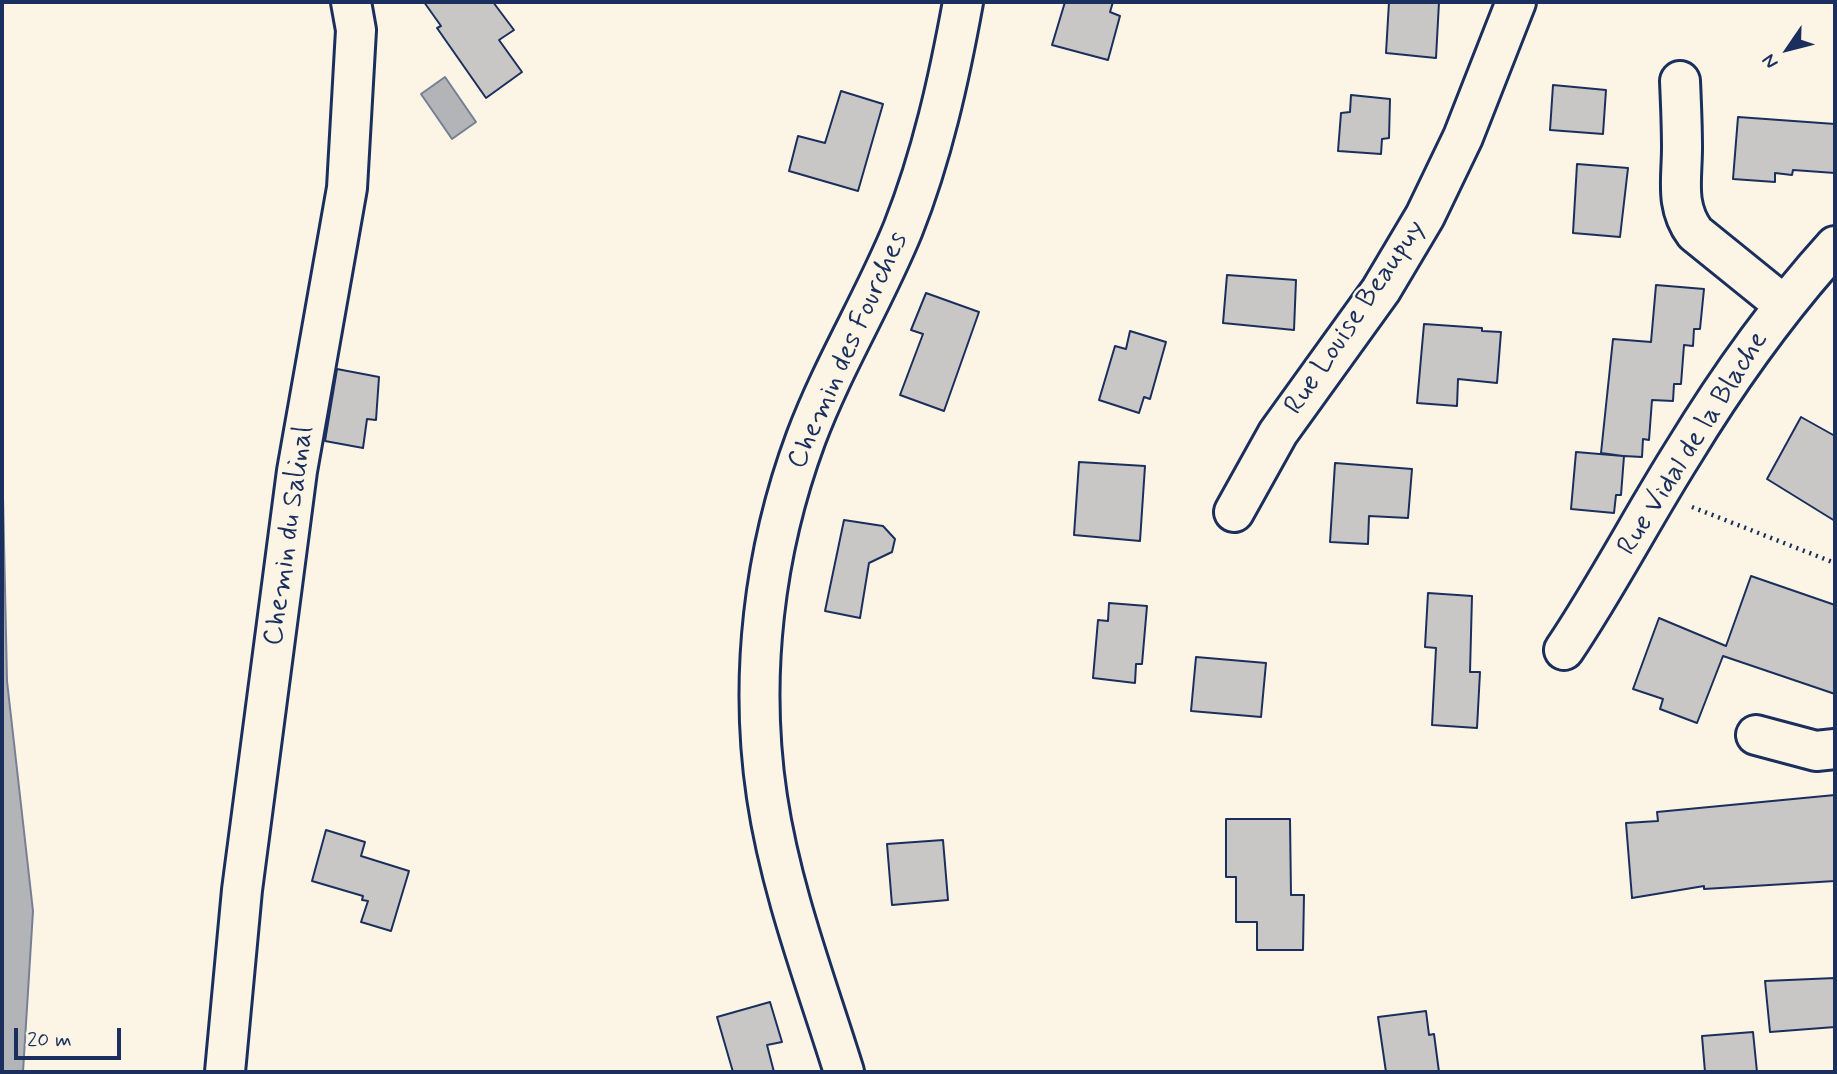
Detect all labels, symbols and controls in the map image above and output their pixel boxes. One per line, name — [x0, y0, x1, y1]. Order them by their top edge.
north arrow — [1753, 14, 1823, 84]
text: N — [1757, 49, 1784, 74]
street label: Rue Louise Beaupuy — [1278, 214, 1434, 422]
street label: Chemin des Fourches — [782, 227, 916, 475]
street label: Rue Vidal de la Blache — [1611, 326, 1777, 562]
street label: Chemin du Salinal — [258, 424, 322, 648]
scale bar — [18, 1014, 124, 1058]
text: 20 m — [27, 1026, 72, 1054]

